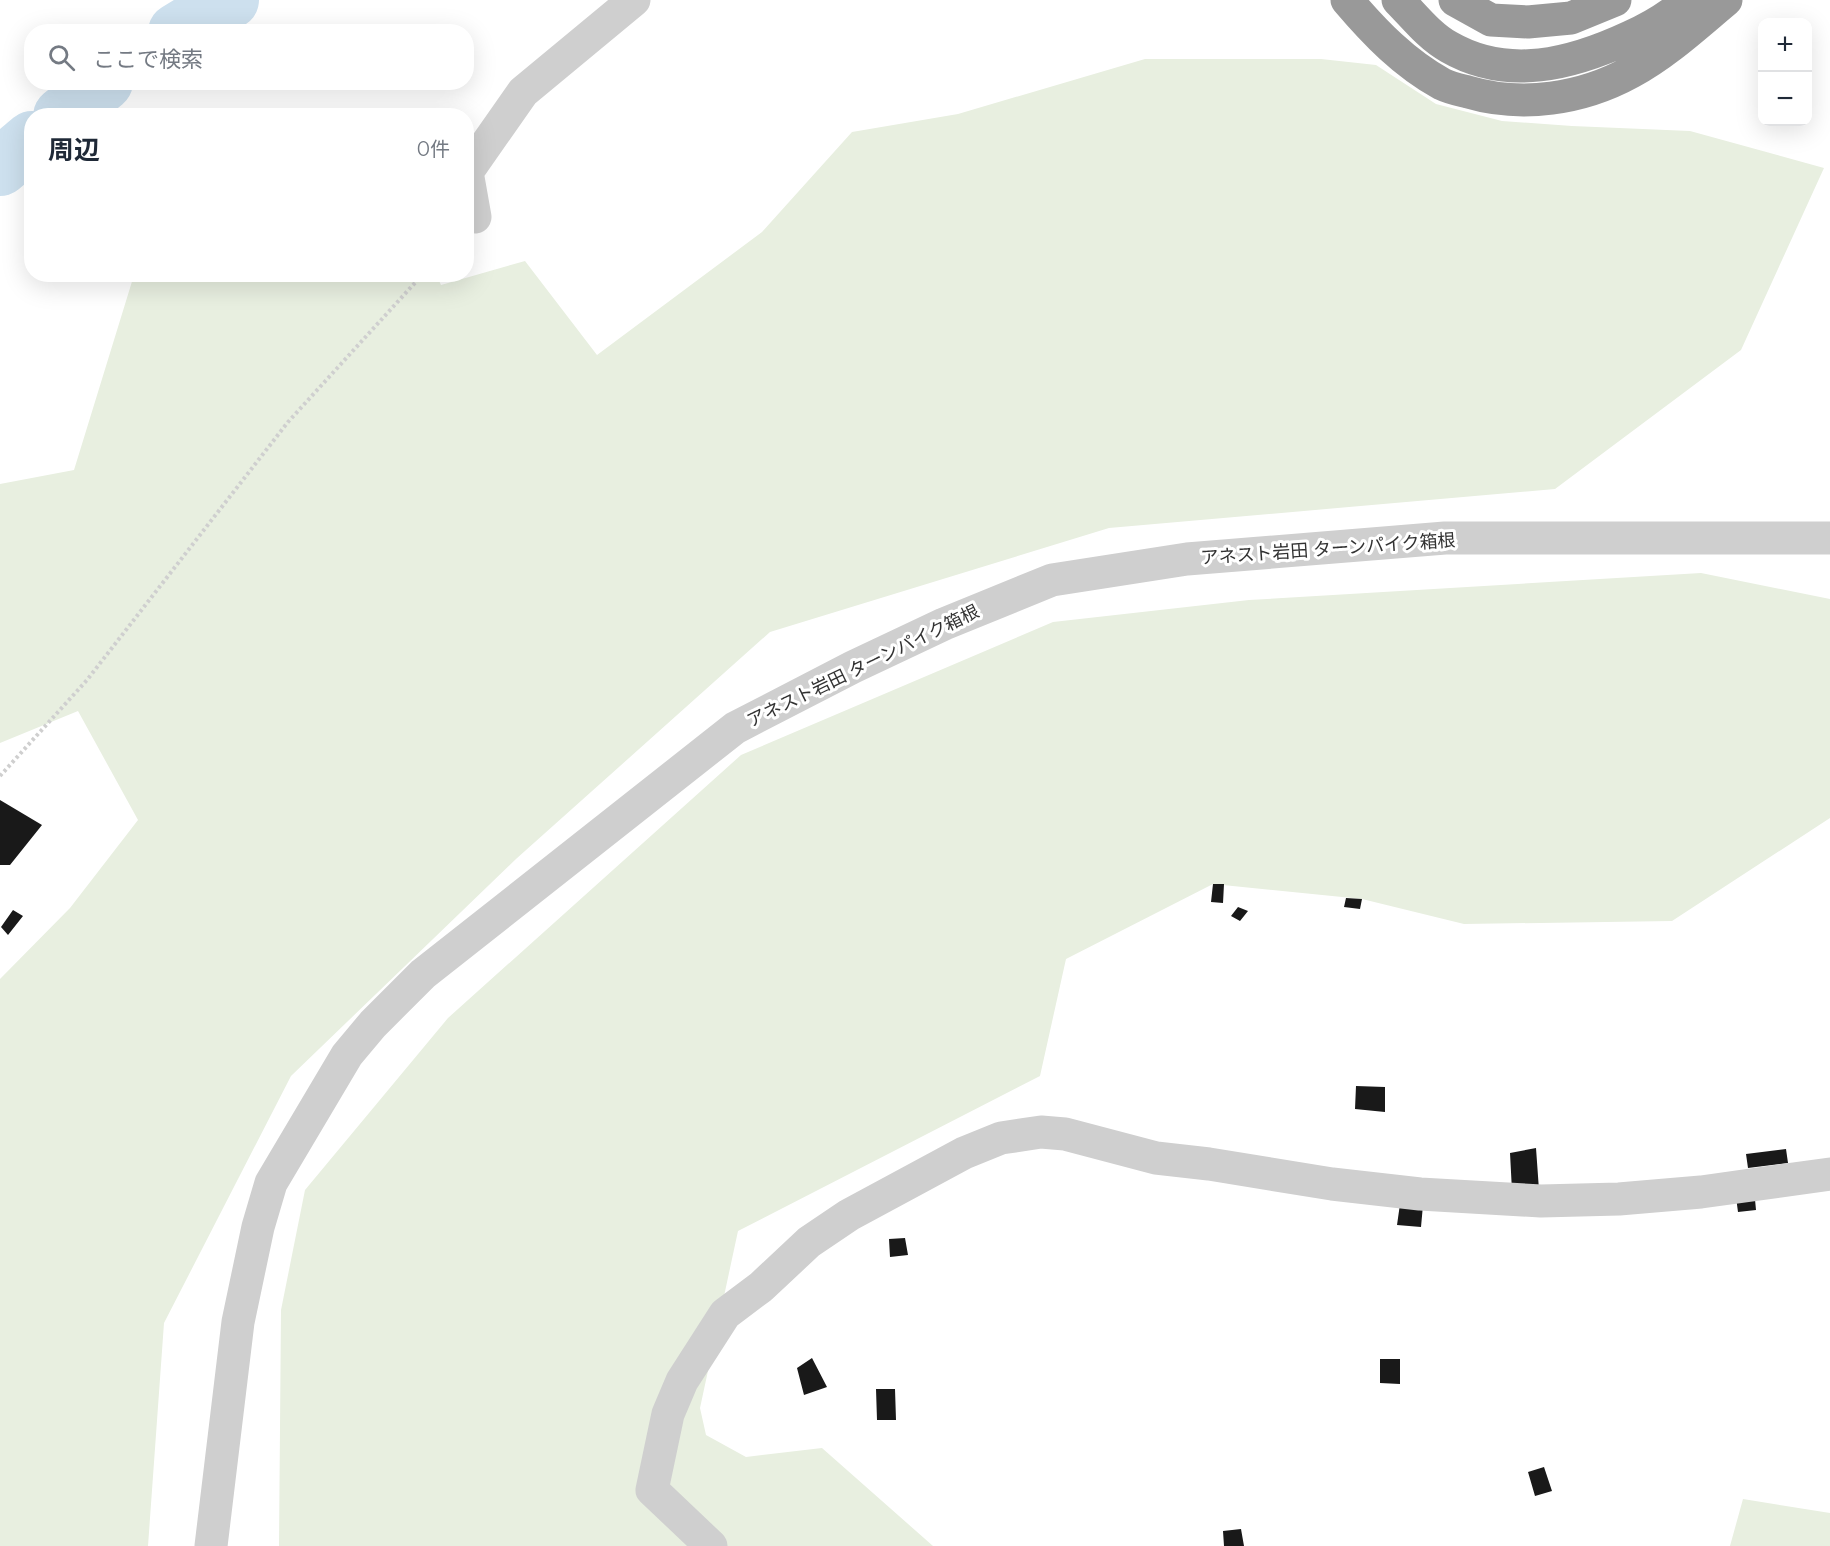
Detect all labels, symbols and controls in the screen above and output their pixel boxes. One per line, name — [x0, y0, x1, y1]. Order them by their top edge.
map controls — [1758, 18, 1812, 126]
button: + — [1758, 18, 1812, 72]
search box — [24, 24, 474, 90]
icon: search — [45, 41, 78, 74]
text: ここで検索 — [93, 46, 203, 73]
button: − — [1758, 72, 1812, 126]
text: 周辺 — [48, 134, 100, 166]
text: 0件 — [417, 137, 450, 161]
street label: アネスト岩田 ターンパイク箱根 — [1200, 529, 1456, 569]
street label: アネスト岩田 ターンパイク箱根 — [743, 600, 983, 732]

